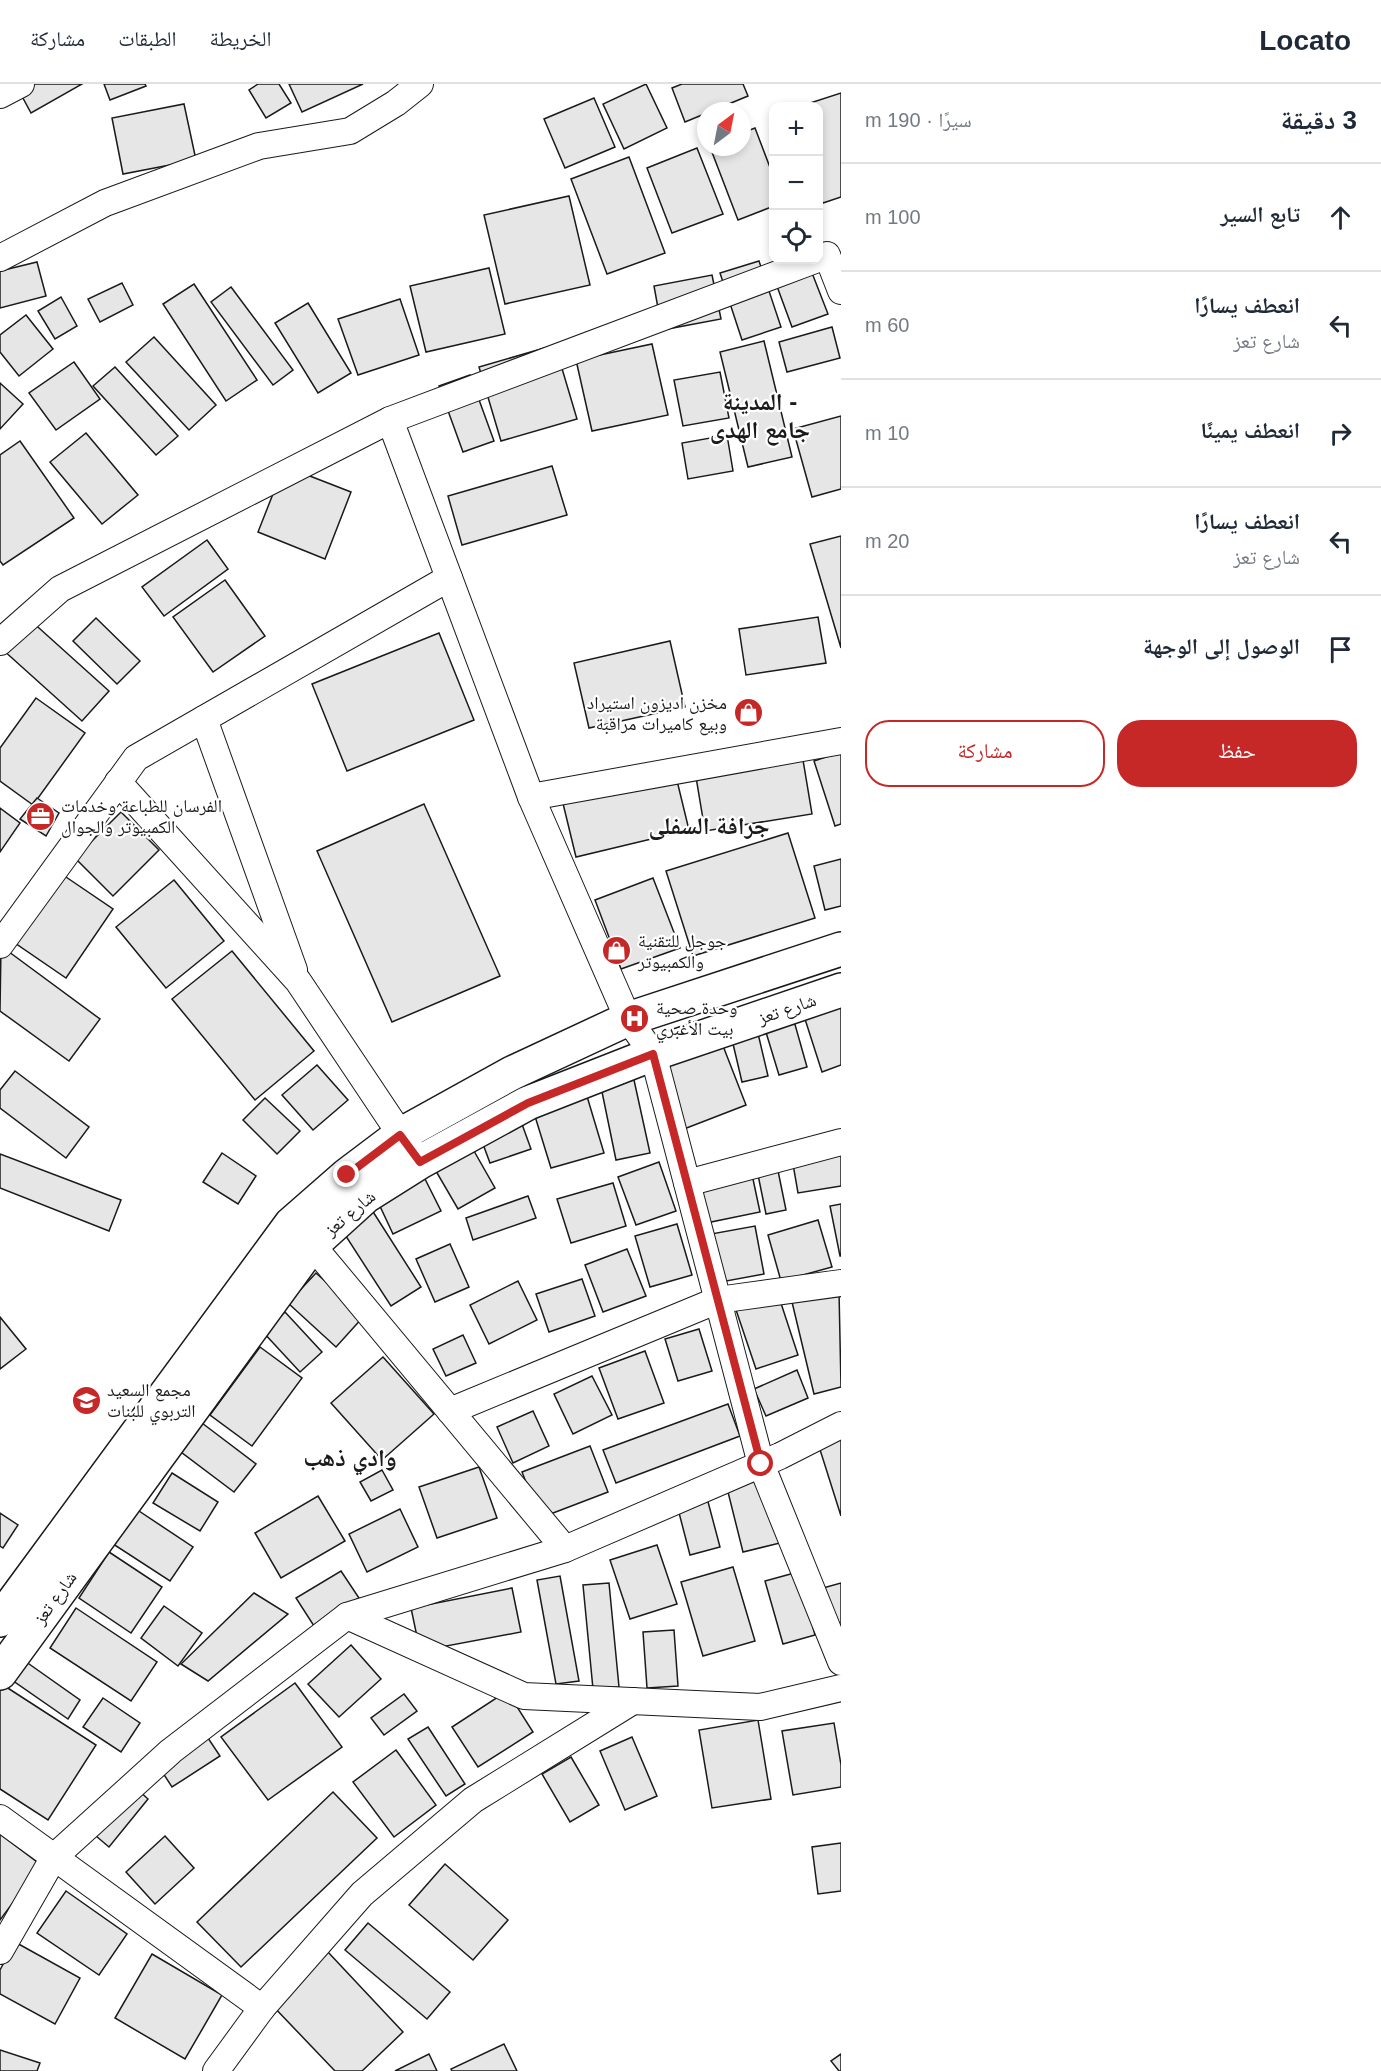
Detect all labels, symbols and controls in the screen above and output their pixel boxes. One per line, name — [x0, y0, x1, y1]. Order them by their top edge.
text: Locato — [1259, 25, 1351, 56]
text: مشاركة — [30, 27, 85, 50]
text: الطبقات — [118, 27, 177, 50]
text: الخريطة — [210, 27, 271, 50]
north arrow — [697, 102, 751, 156]
map controls — [769, 102, 823, 264]
button: + — [769, 102, 823, 156]
text: 3 دقيقة — [1281, 105, 1357, 135]
text: سيرًا · 190 m — [865, 109, 972, 131]
button: − — [769, 156, 823, 210]
icon: ahead — [1324, 201, 1357, 234]
text: تابع السير — [1220, 202, 1300, 227]
text: 100 m — [865, 206, 921, 228]
button: locate — [769, 210, 823, 264]
text: انعطف يسارًا — [1194, 293, 1300, 318]
icon: left — [1324, 309, 1357, 342]
text: 60 m — [865, 314, 909, 336]
text: شارع تعز — [1233, 330, 1300, 352]
district label: المدينة - جامع الهدى — [710, 388, 810, 446]
icon: right — [1324, 417, 1357, 450]
text: انعطف يمينًا — [1201, 418, 1300, 443]
text: 10 m — [865, 422, 909, 444]
text: انعطف يسارًا — [1194, 509, 1300, 534]
icon: left — [1324, 525, 1357, 558]
text: 20 m — [865, 530, 909, 552]
text: شارع تعز — [1233, 546, 1300, 568]
icon: arrive — [1324, 633, 1357, 666]
text: الوصول إلى الوجهة — [1143, 634, 1300, 659]
place label: مخزن اديزون استيراد وبيع كاميرات مراقبة — [587, 693, 727, 736]
shop icon: مخزن اديزون استيراد وبيع كاميرات مراقبة — [732, 697, 764, 729]
button: مشاركة — [865, 720, 1105, 787]
button: حفظ — [1117, 720, 1357, 787]
place label: الفرسان للطباعة وخدمات الكمبيوتر والجوال — [61, 796, 222, 838]
office icon: الفرسان للطباعة وخدمات الكمبيوتر والجوال — [24, 800, 56, 832]
district label: جرافة السفلى — [648, 812, 770, 840]
place label: جوجل للتقنية والكمبيوتر — [637, 931, 727, 973]
shop icon: جوجل للتقنية والكمبيوتر — [601, 935, 633, 967]
street label: شارع تعز — [754, 990, 819, 1030]
place label: وحدة صحية بيت الأغبري — [656, 998, 738, 1044]
hospital icon: وحدة صحية بيت الأغبري — [619, 1002, 651, 1034]
route end — [333, 1161, 359, 1187]
street label: شارع تعز — [320, 1186, 380, 1241]
place label: مجمع السعيد التربوي للبنات — [107, 1380, 196, 1426]
school or university icon: مجمع السعيد التربوي للبنات — [70, 1384, 102, 1416]
district label: وادي ذهب — [303, 1444, 397, 1476]
route start — [747, 1450, 773, 1476]
street label: شارع تعز — [29, 1568, 82, 1630]

